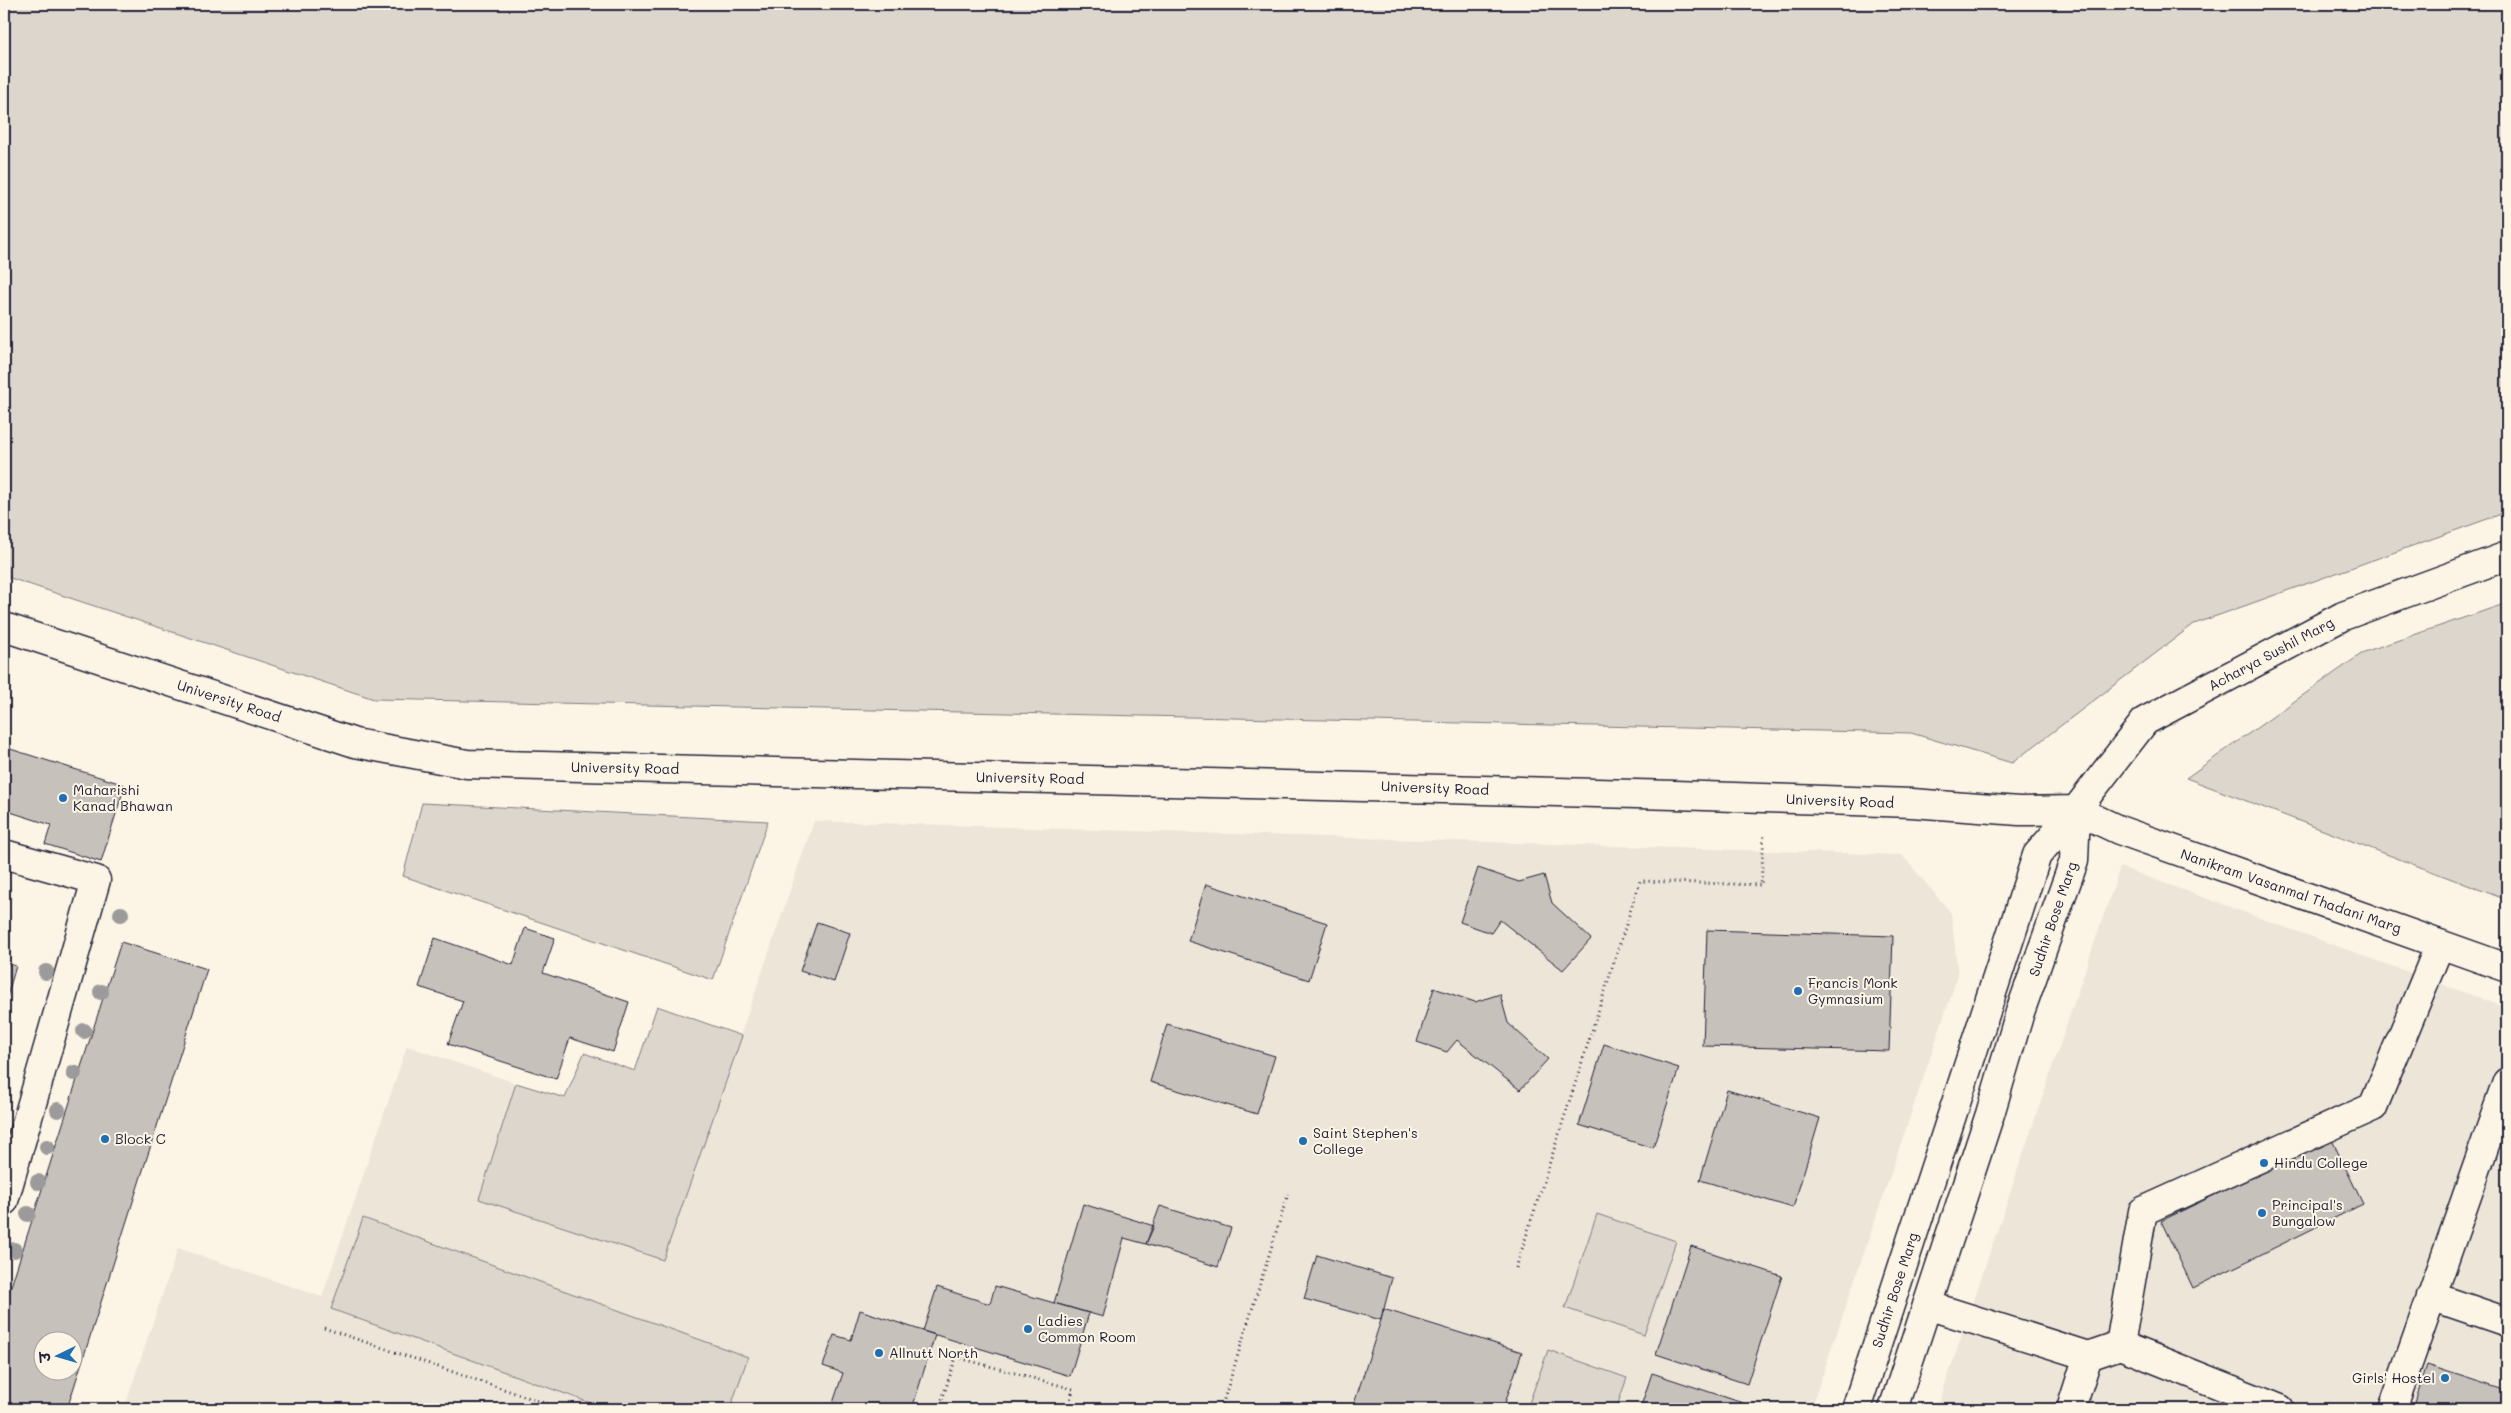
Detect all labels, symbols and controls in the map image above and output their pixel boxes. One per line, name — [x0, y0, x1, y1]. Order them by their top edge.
street label: Acharya Sushil Marg — [2205, 612, 2337, 695]
street label: University Road — [175, 675, 284, 726]
street label: University Road — [571, 757, 679, 778]
street label: University Road — [976, 767, 1084, 788]
street label: University Road — [1381, 776, 1490, 799]
place label: Maharishi Kanad Bhawan — [73, 780, 173, 815]
street label: University Road — [1786, 789, 1895, 812]
marker: Maharishi Kanad Bhawan — [57, 792, 69, 804]
street label: Nanikram Vasanmal Thadani Marg — [2178, 844, 2404, 937]
street label: Sudhir Bose Marg — [2024, 859, 2081, 979]
place label: Francis Monk Gymnasium — [1808, 973, 1898, 1008]
marker: Francis Monk Gymnasium — [1792, 985, 1804, 997]
place label: Saint Stephen's College — [1313, 1123, 1418, 1158]
place label: Block C — [115, 1129, 166, 1148]
marker: Block C — [99, 1133, 111, 1145]
marker: Saint Stephen's College — [1297, 1135, 1309, 1147]
place label: Hindu College — [2274, 1153, 2368, 1172]
marker: Hindu College — [2258, 1157, 2270, 1169]
place label: Principal's Bungalow — [2272, 1195, 2343, 1230]
marker: Principal's Bungalow — [2256, 1207, 2268, 1219]
street label: Sudhir Bose Marg — [1867, 1230, 1922, 1350]
place label: Ladies Common Room — [1038, 1311, 1136, 1346]
marker: Ladies Common Room — [1022, 1323, 1034, 1335]
north arrow — [32, 1330, 82, 1380]
place label: Allnutt North — [889, 1343, 978, 1362]
marker: Allnutt North — [873, 1347, 885, 1359]
text: उ — [35, 1350, 55, 1365]
place label: Girls' Hostel — [2352, 1368, 2435, 1387]
marker: Girls' Hostel — [2439, 1372, 2451, 1384]

